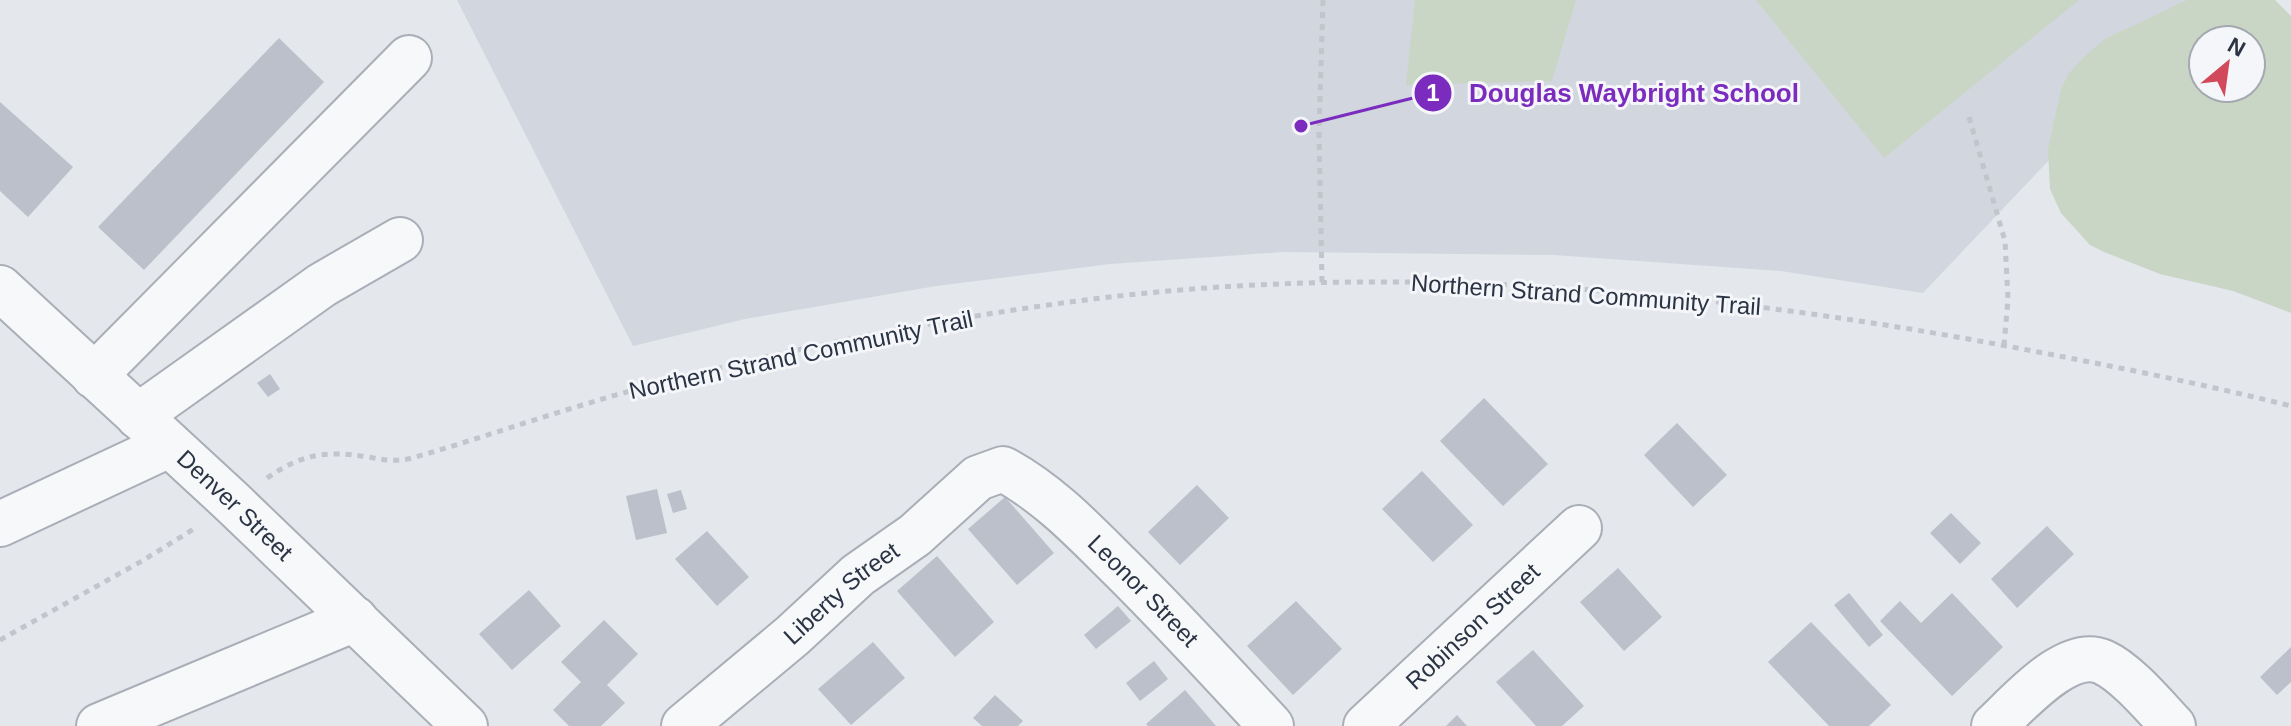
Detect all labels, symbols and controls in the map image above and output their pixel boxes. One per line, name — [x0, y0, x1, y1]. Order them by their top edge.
north arrow — [2187, 24, 2267, 104]
text: N — [2223, 32, 2249, 62]
callout: Douglas Waybright School — [1413, 68, 1815, 118]
text: Douglas Waybright School — [1469, 78, 1799, 108]
text: 1 — [1426, 79, 1440, 106]
street label: Northern Strand Community Trail — [1410, 269, 1762, 320]
street label: Northern Strand Community Trail — [627, 305, 975, 404]
street label: Denver Street — [172, 444, 299, 566]
street label: Leonor Street — [1083, 529, 1204, 652]
street label: Liberty Street — [778, 536, 904, 650]
street label: Robinson Street — [1400, 557, 1545, 695]

